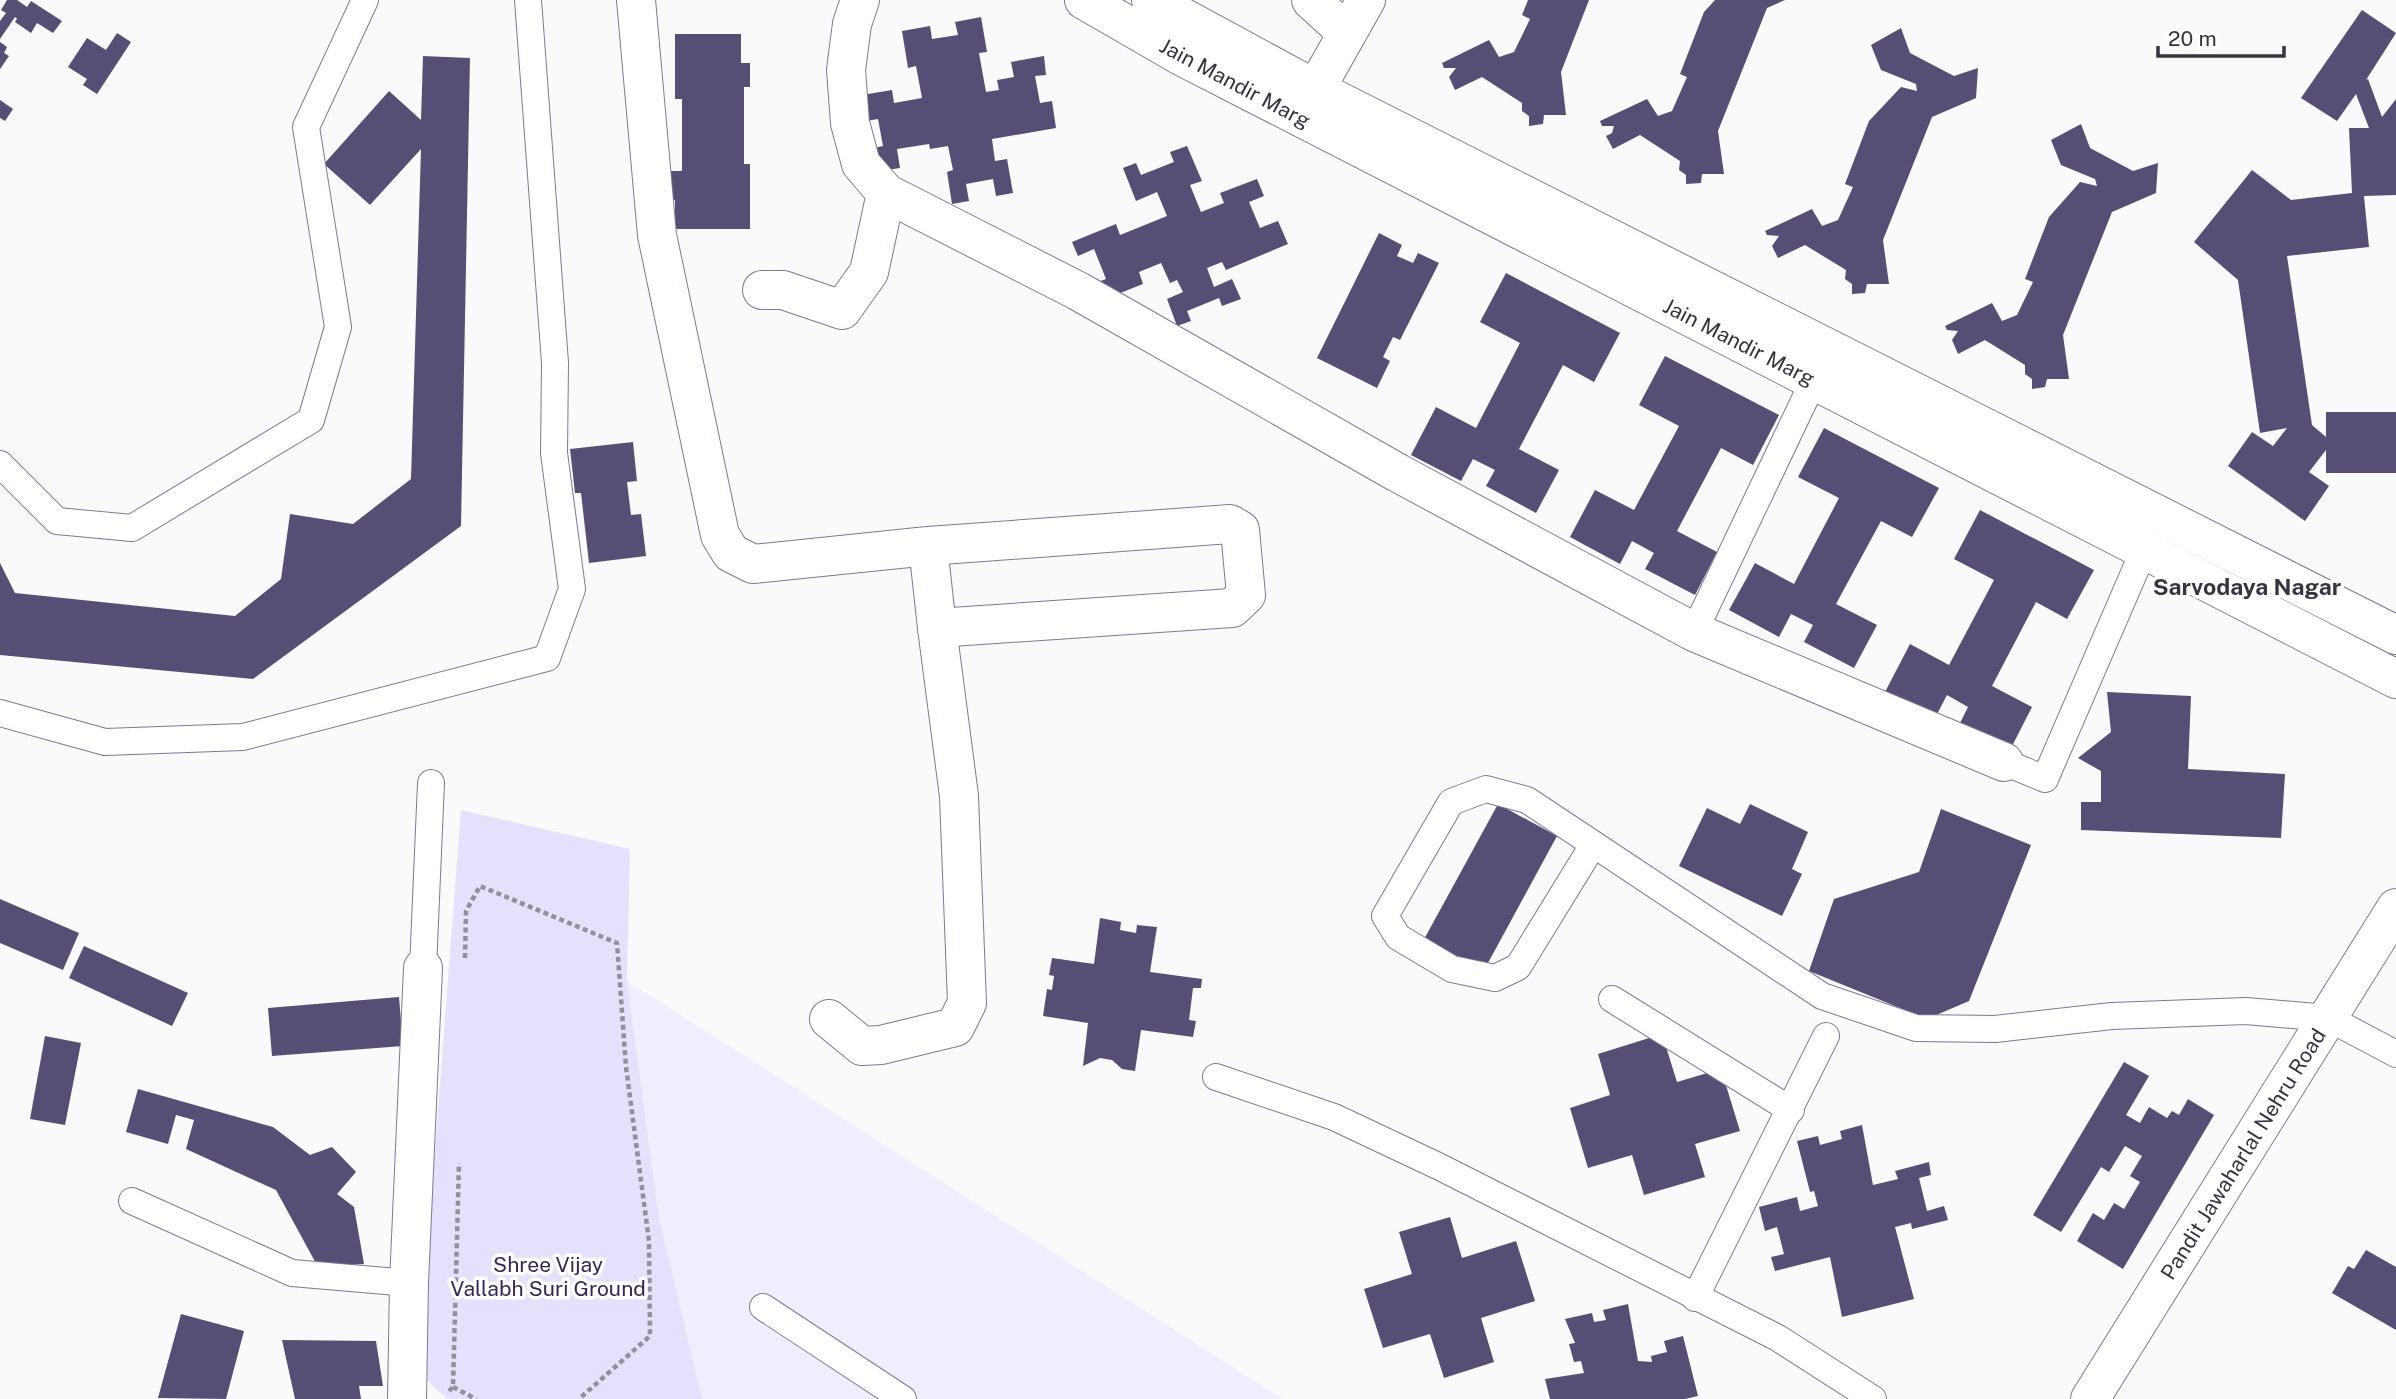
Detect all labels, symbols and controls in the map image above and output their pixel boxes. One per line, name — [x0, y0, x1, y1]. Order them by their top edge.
scale bar — [2158, 14, 2284, 58]
text: 20 m — [2168, 26, 2217, 51]
street label: Jain Mandir Marg — [1155, 33, 1315, 133]
street label: Jain Mandir Marg — [1659, 293, 1819, 391]
district label: Sarvodaya Nagar — [2153, 573, 2341, 600]
street label: Pandit Jawaharlal Nehru Road — [2155, 1024, 2331, 1284]
park label: Shree Vijay Vallabh Suri Ground — [450, 1252, 646, 1301]

